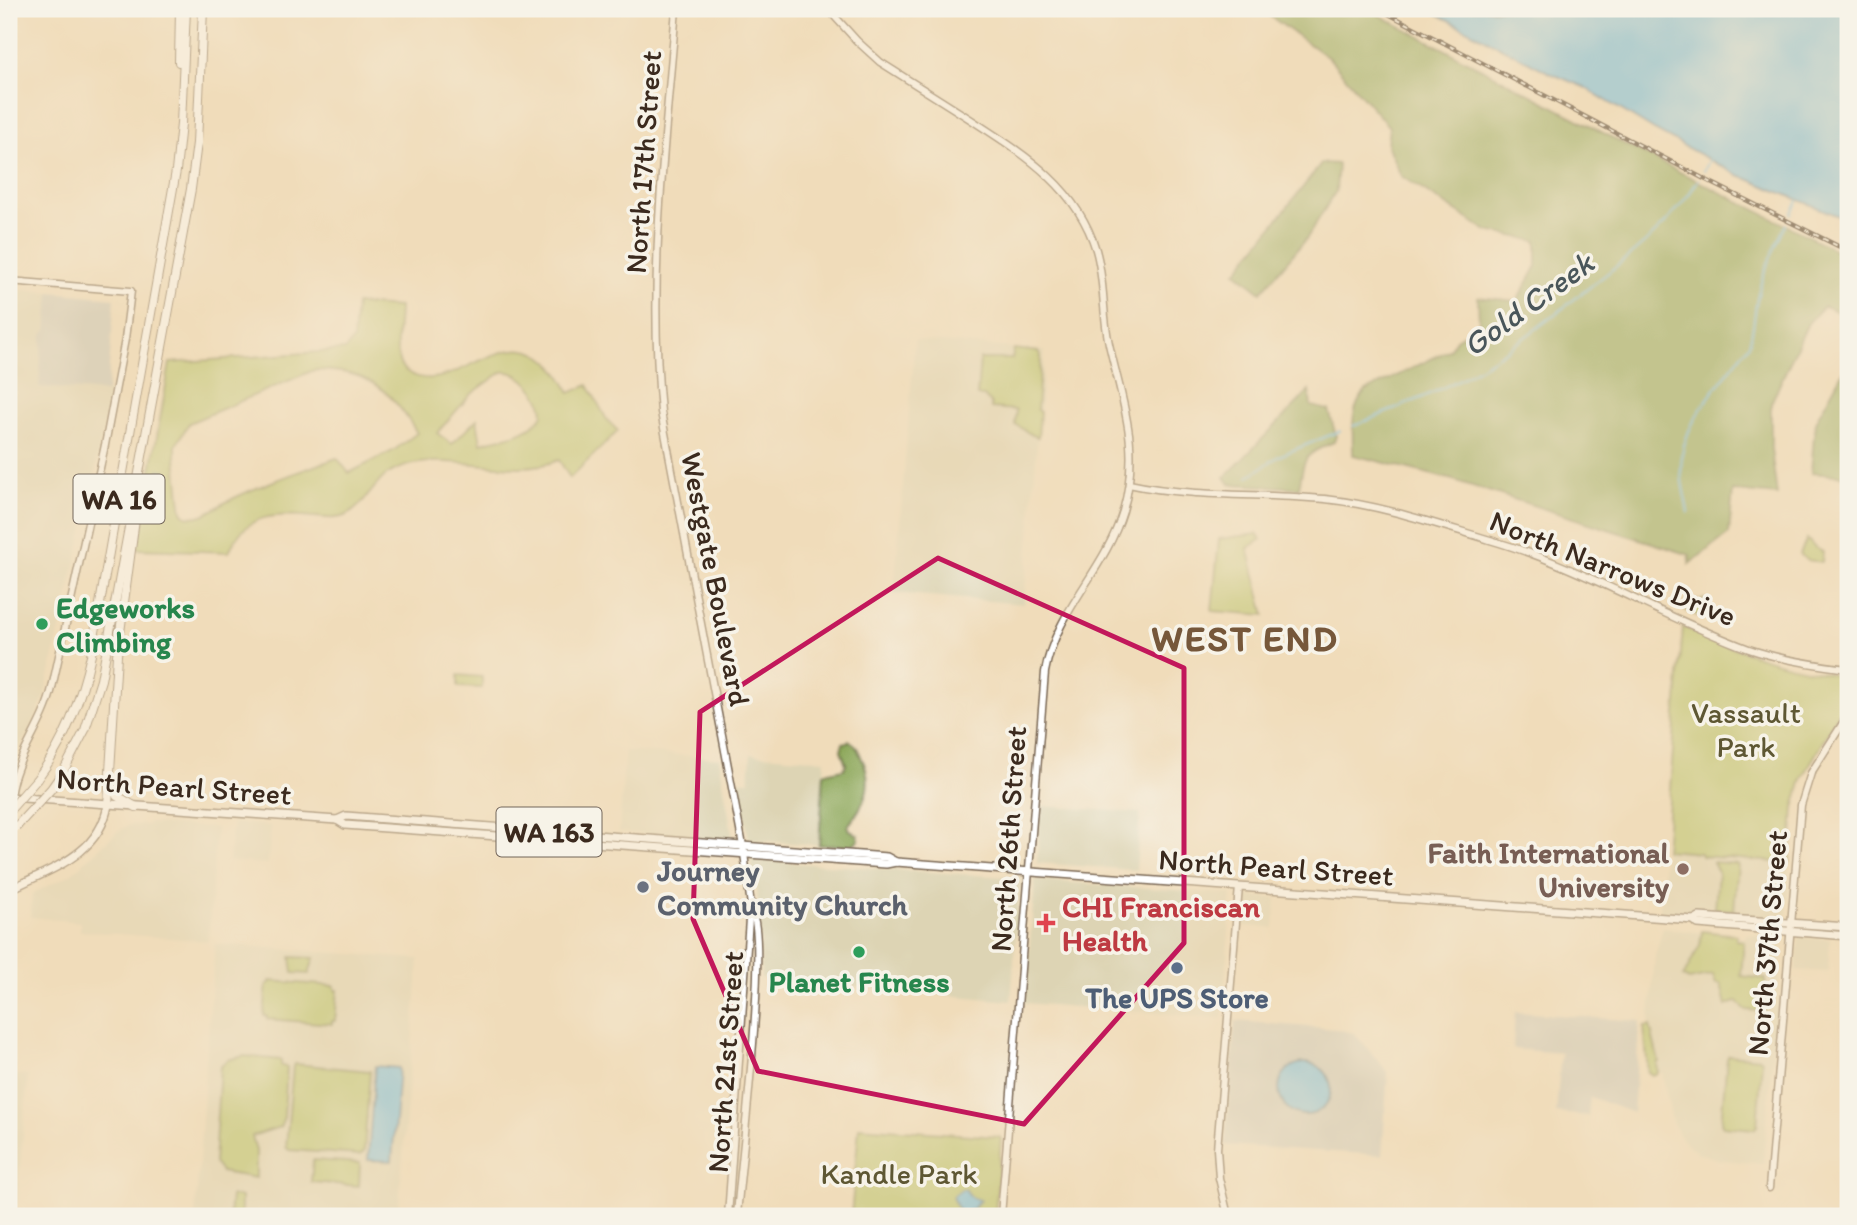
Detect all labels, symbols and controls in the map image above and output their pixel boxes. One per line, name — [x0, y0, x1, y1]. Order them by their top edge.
street label: North 17th Street — [617, 49, 669, 275]
water label: Gold Creek — [1455, 243, 1602, 364]
street label: Westgate Boulevard — [673, 449, 759, 709]
road number: WA 16 — [74, 475, 164, 524]
street label: North Narrows Drive — [1484, 502, 1742, 634]
place label: Edgeworks Climbing — [56, 589, 195, 660]
marker: Edgeworks Climbing — [34, 616, 50, 632]
district label: WEST END — [1151, 616, 1339, 660]
park label: Vassault Park — [1691, 694, 1801, 765]
street label: North 26th Street — [982, 725, 1034, 953]
street label: North Pearl Street — [55, 759, 293, 813]
road number: WA 163 — [496, 808, 602, 856]
street label: North 37th Street — [1739, 829, 1795, 1057]
place label: Faith International University — [1428, 834, 1670, 905]
street label: North Pearl Street — [1157, 840, 1395, 894]
place label: Journey Community Church — [656, 852, 909, 923]
marker: Faith International University — [1675, 861, 1691, 877]
marker: Journey Community Church — [635, 879, 651, 895]
place label: CHI Franciscan Health — [1062, 888, 1260, 959]
marker: CHI Franciscan Health — [1036, 913, 1056, 933]
marker: Planet Fitness — [851, 944, 867, 960]
street label: North 21st Street — [699, 950, 751, 1174]
marker: The UPS Store — [1169, 960, 1185, 976]
place label: Planet Fitness — [769, 963, 949, 1000]
place label: The UPS Store — [1084, 979, 1269, 1016]
park label: Kandle Park — [820, 1155, 978, 1192]

